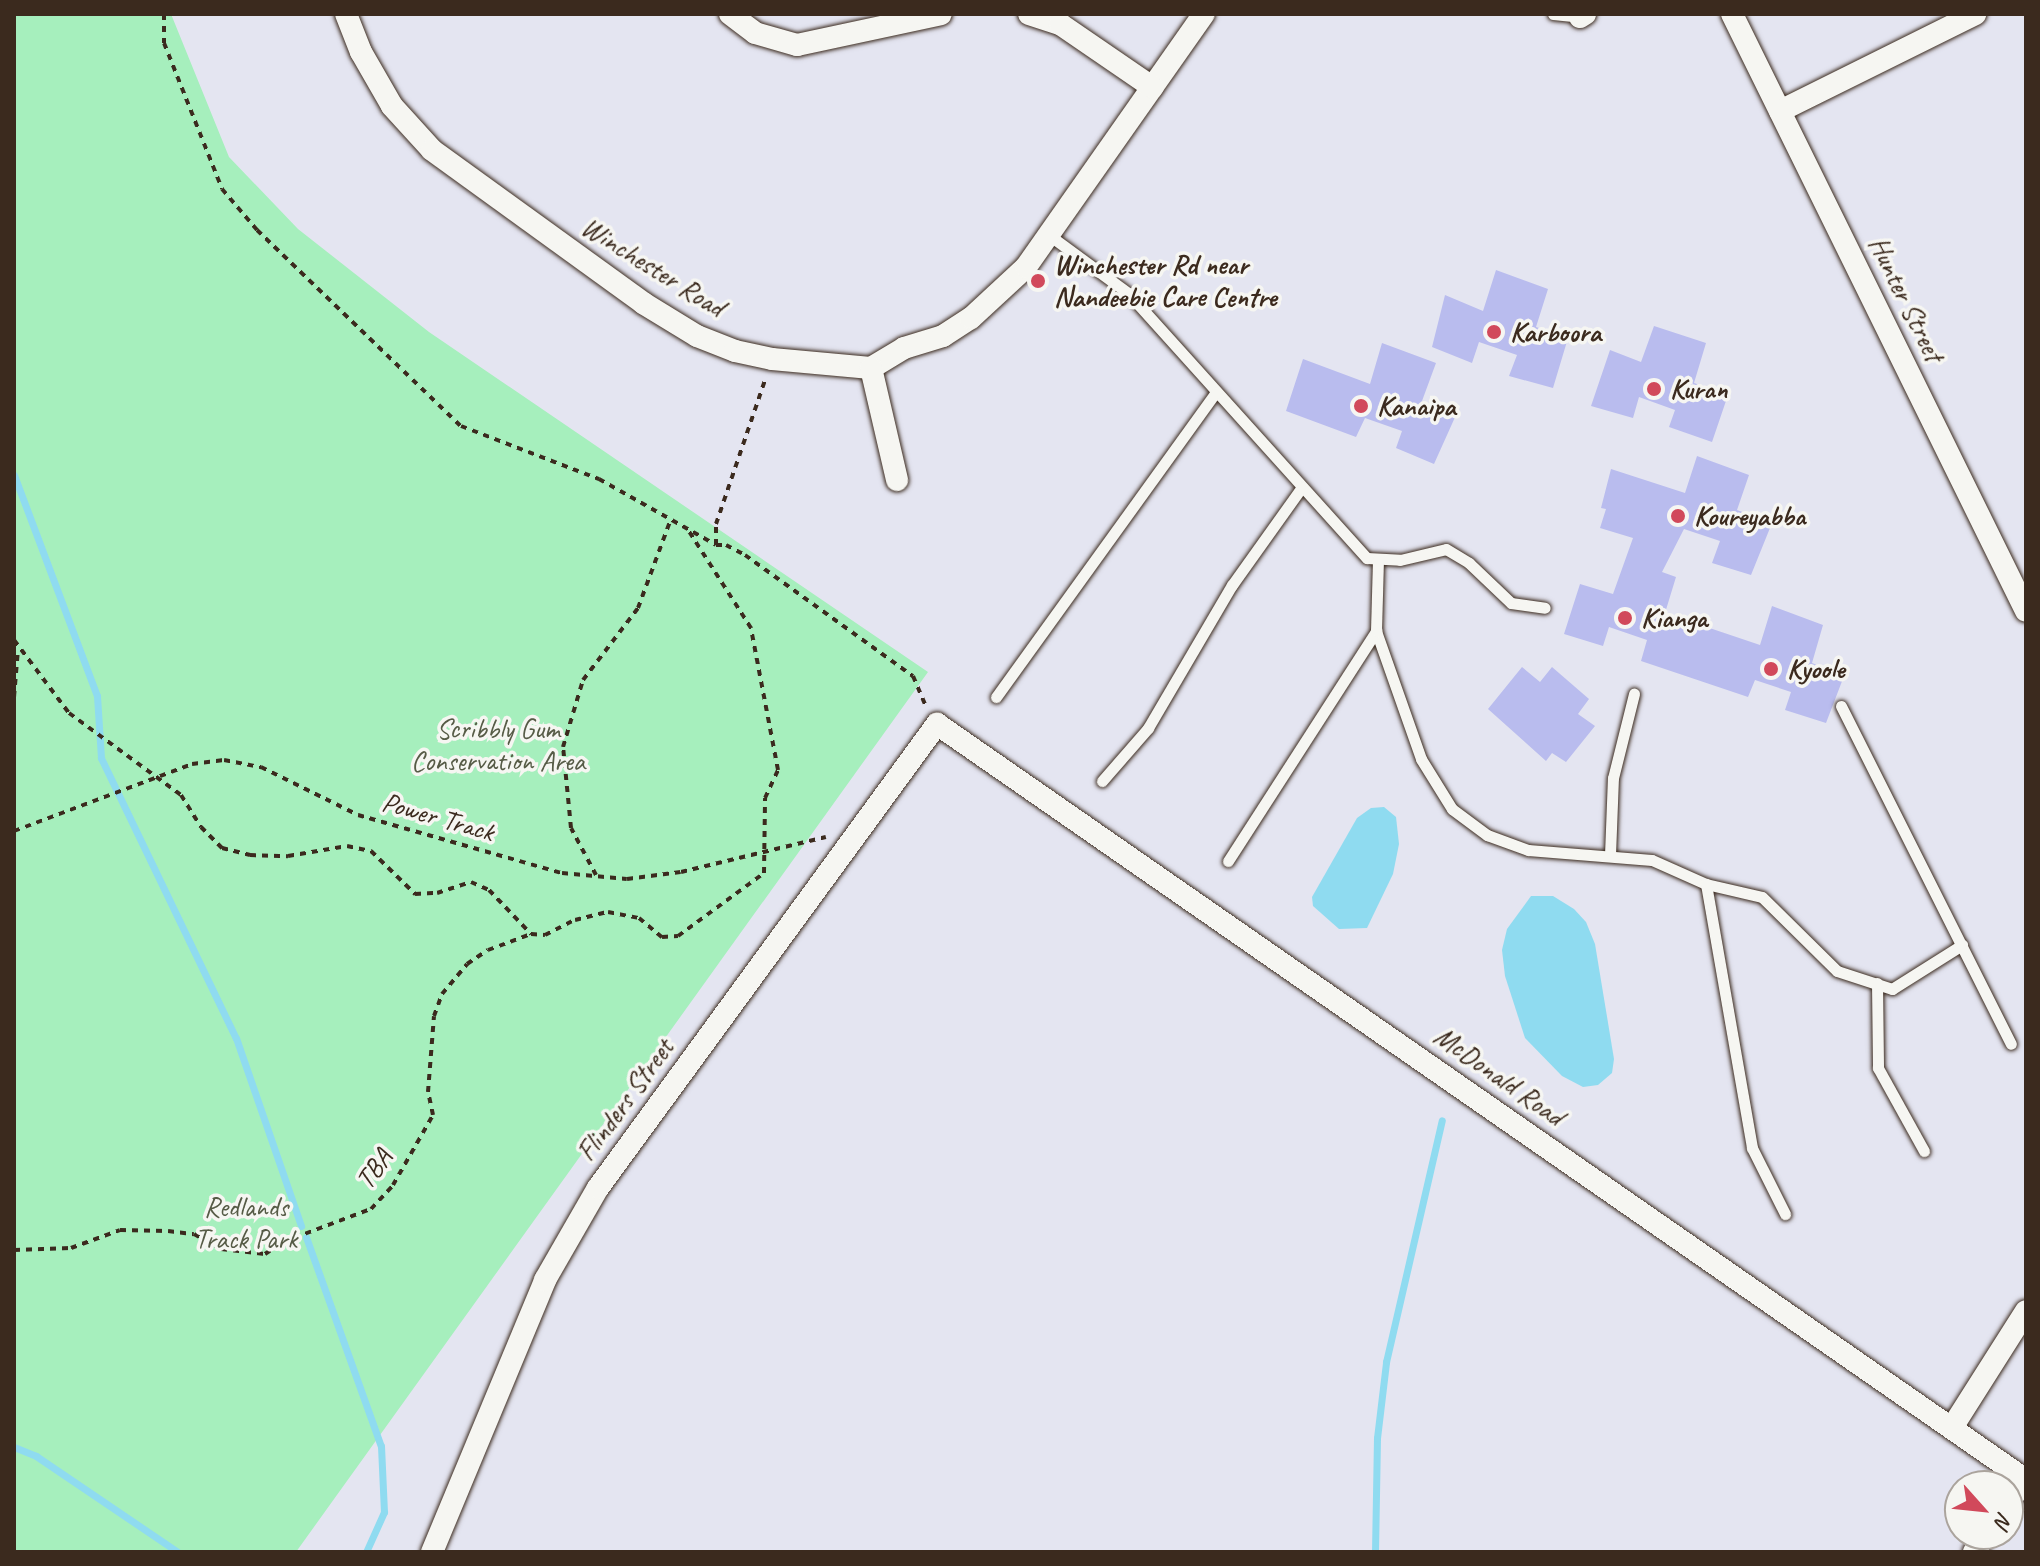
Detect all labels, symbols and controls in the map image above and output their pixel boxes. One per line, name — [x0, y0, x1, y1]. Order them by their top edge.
street label: Winchester Road — [575, 210, 731, 324]
street label: Hunter Street — [1861, 231, 1951, 367]
place label: Winchester Rd near Nandeebie Care Centre — [1054, 248, 1277, 314]
marker: Winchester Rd near Nandeebie Care Centre — [1029, 272, 1047, 290]
place label: Karboora — [1510, 315, 1601, 349]
marker: Karboora — [1485, 323, 1503, 341]
place label: Kuran — [1670, 372, 1727, 406]
marker: Kuran — [1645, 380, 1663, 398]
place label: Kanaipa — [1377, 389, 1455, 423]
marker: Kanaipa — [1352, 397, 1370, 415]
place label: Koureyabba — [1694, 499, 1805, 533]
marker: Koureyabba — [1669, 507, 1687, 525]
place label: Kianga — [1641, 601, 1707, 635]
marker: Kianga — [1616, 609, 1634, 627]
place label: Kyoole — [1787, 652, 1845, 686]
marker: Kyoole — [1762, 660, 1780, 678]
park label: Scribbly Gum Conservation Area — [411, 712, 585, 778]
street label: Power Track — [378, 785, 498, 849]
street label: McDonald Road — [1428, 1019, 1570, 1133]
street label: Flinders Street — [569, 1032, 681, 1168]
street label: TBA — [348, 1142, 400, 1196]
park label: Redlands Track Park — [194, 1190, 298, 1256]
north arrow — [1944, 1470, 2024, 1550]
text: N — [1988, 1508, 2019, 1532]

